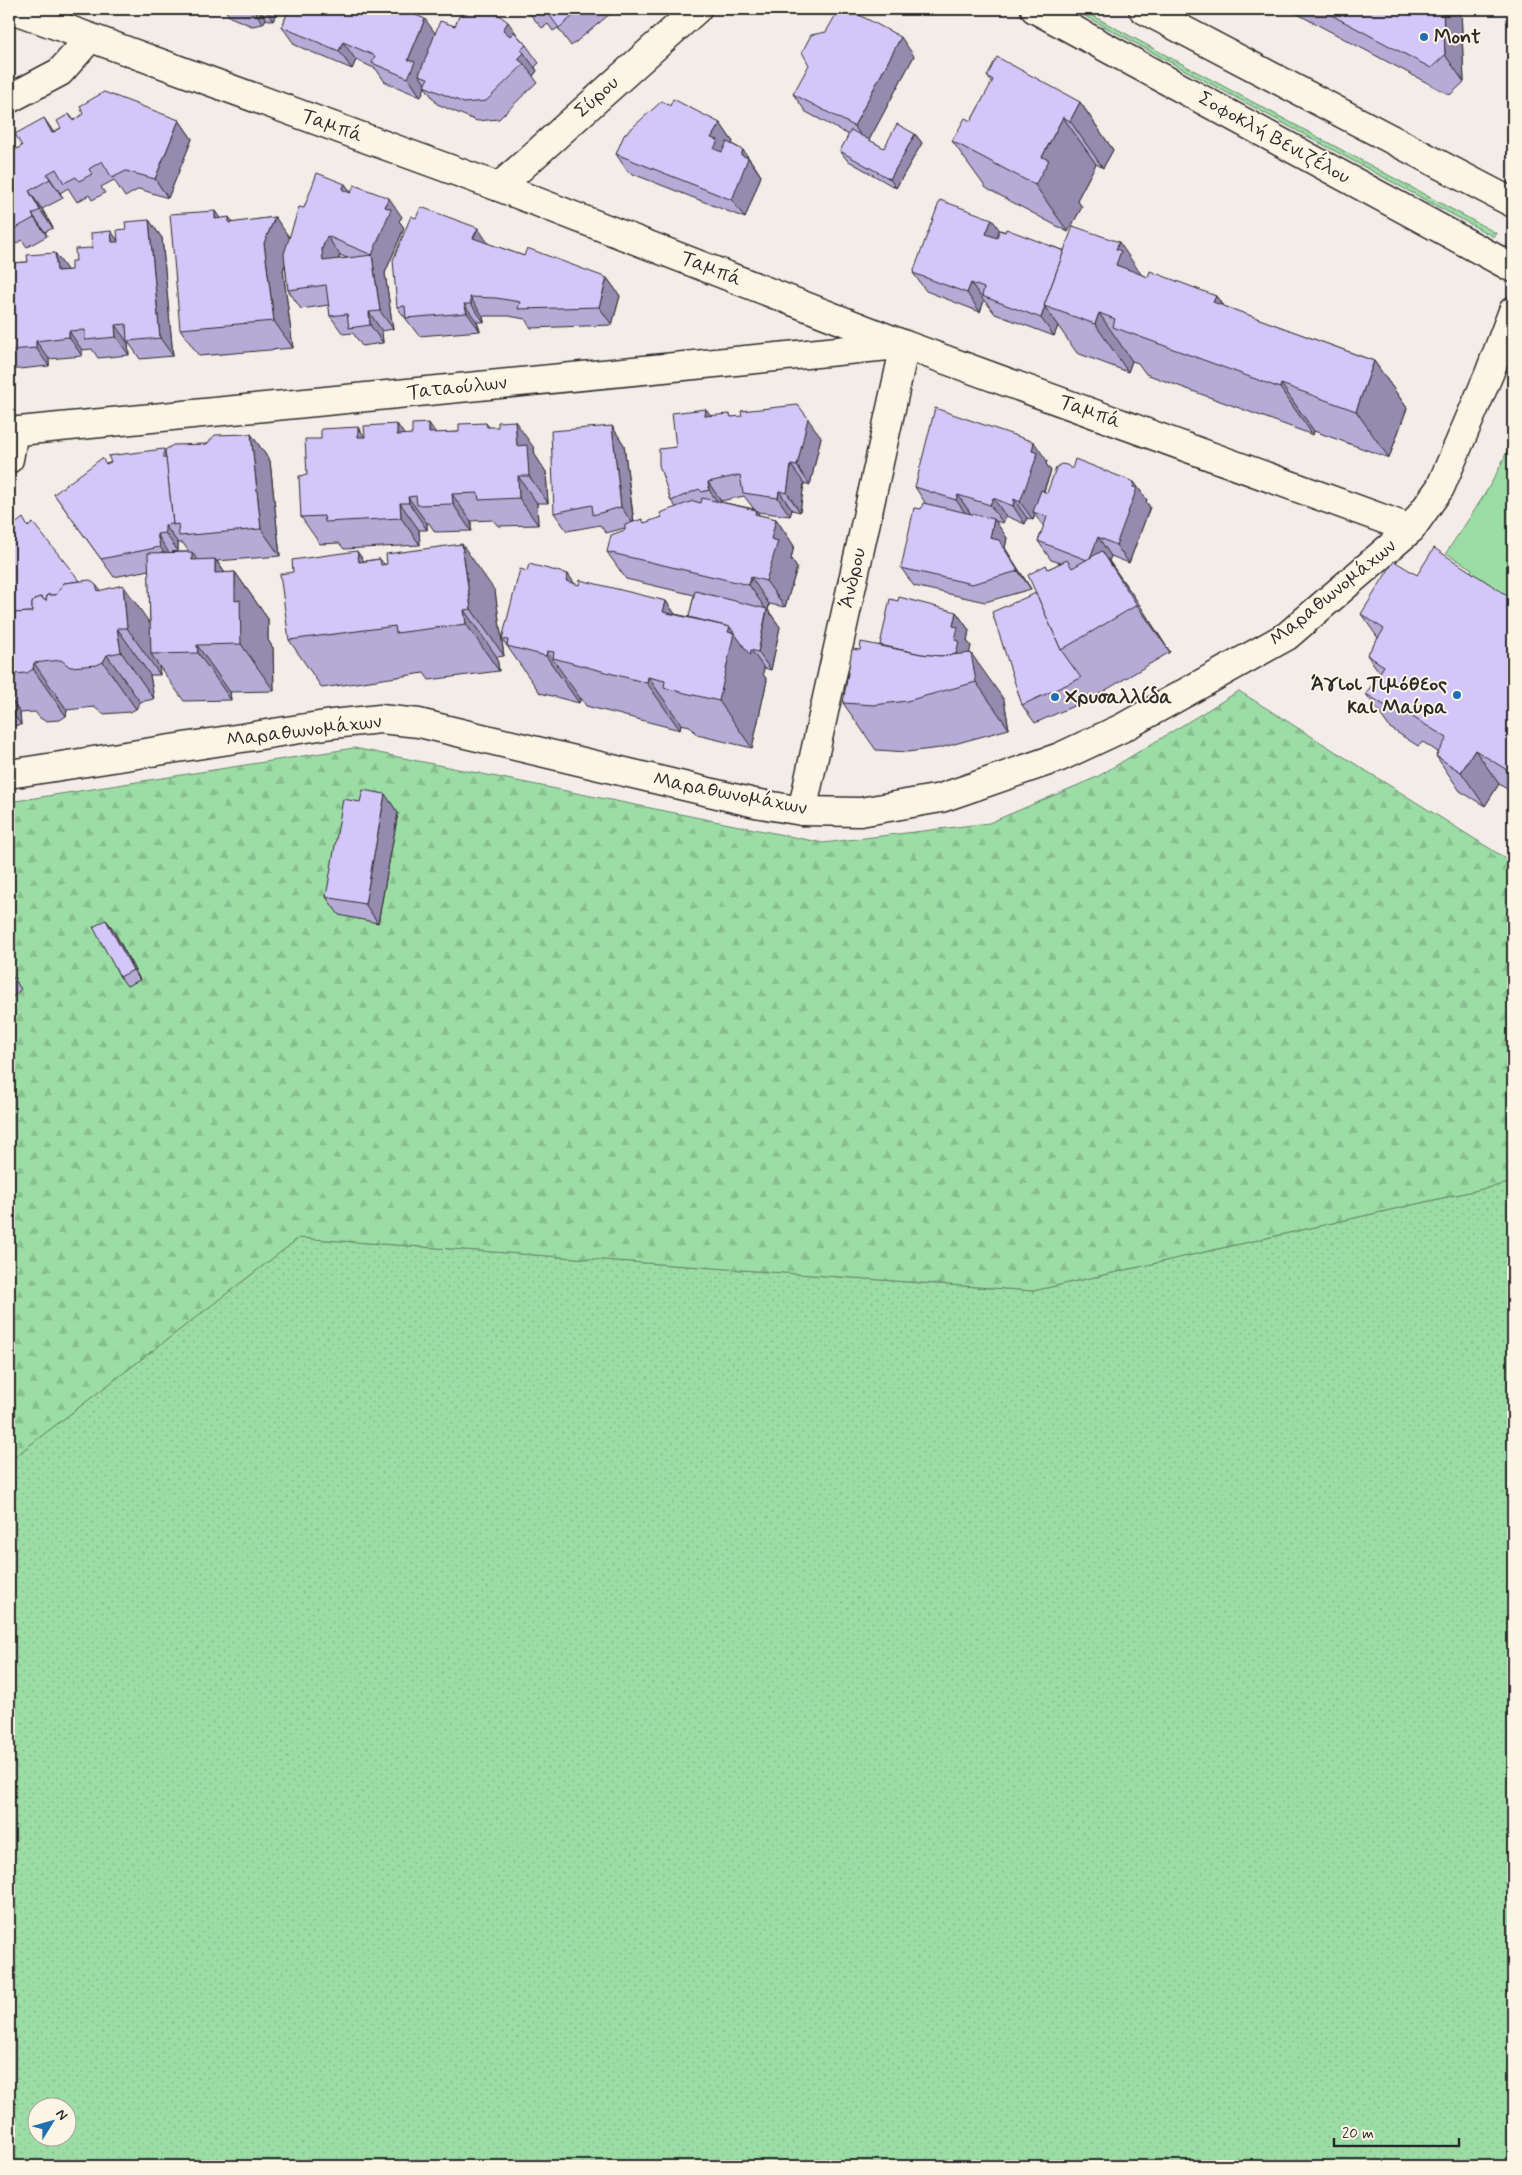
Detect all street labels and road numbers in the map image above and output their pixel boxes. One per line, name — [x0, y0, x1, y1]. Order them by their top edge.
street label: Σύρου — [569, 70, 625, 124]
street label: Σοφοκλή Βενιζέλου — [1193, 85, 1355, 191]
street label: Ταμπά — [298, 102, 367, 150]
street label: Ταμπά — [677, 245, 746, 294]
street label: Ταταούλων — [406, 369, 508, 407]
street label: Ταμπά — [1056, 388, 1125, 436]
street label: Μαραθωνομάχων — [1264, 533, 1402, 653]
street label: Άνδρου — [833, 545, 873, 611]
street label: Μαραθωνομάχων — [225, 708, 383, 754]
street label: Μαραθωνομάχων — [651, 766, 809, 822]

